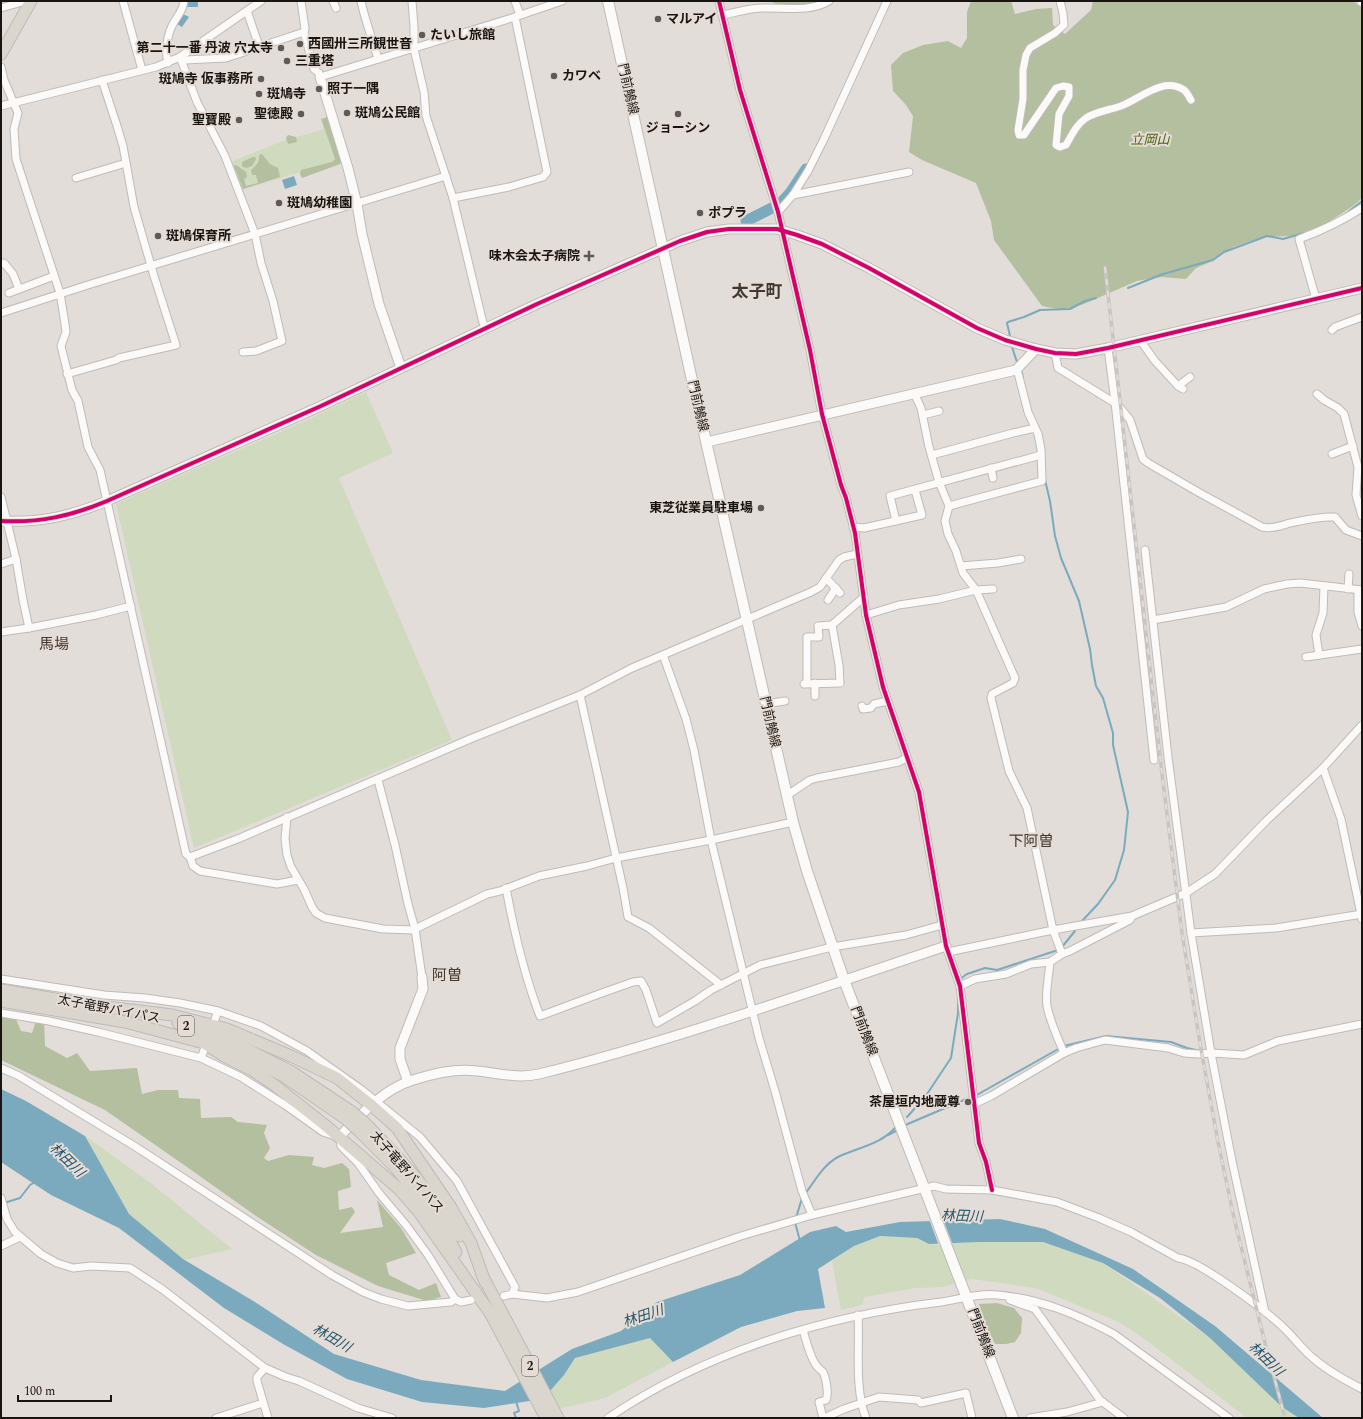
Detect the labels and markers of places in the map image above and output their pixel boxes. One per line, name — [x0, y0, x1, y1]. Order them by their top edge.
place label: マルアイ — [666, 9, 717, 29]
marker: マルアイ — [653, 14, 663, 24]
place label: たいし旅館 — [430, 25, 495, 45]
marker: たいし旅館 — [417, 30, 427, 40]
place label: 西國卅三所観世音 — [308, 34, 412, 54]
place label: 第二十一番 丹波 穴太寺 — [136, 38, 273, 58]
marker: 西國卅三所観世音 — [295, 39, 305, 49]
marker: 第二十一番 丹波 穴太寺 — [276, 43, 286, 53]
place label: 三重塔 — [295, 51, 334, 71]
marker: 三重塔 — [282, 56, 292, 66]
place label: カワベ — [562, 66, 601, 86]
place label: 斑鳩寺 仮事務所 — [159, 69, 253, 89]
marker: カワベ — [549, 71, 559, 81]
marker: 斑鳩寺 仮事務所 — [256, 74, 266, 84]
place label: 照于一隅 — [327, 79, 379, 99]
place label: 斑鳩寺 — [267, 84, 306, 104]
marker: 照于一隅 — [314, 84, 324, 94]
marker: 斑鳩寺 — [254, 89, 264, 99]
place label: 斑鳩公民館 — [355, 103, 420, 123]
place label: 聖徳殿 — [254, 104, 293, 124]
marker: 斑鳩公民館 — [342, 108, 352, 118]
marker: 聖徳殿 — [296, 109, 306, 119]
marker: ジョーシン — [673, 109, 683, 119]
place label: 聖寶殿 — [192, 110, 231, 130]
marker: 聖寶殿 — [234, 115, 244, 125]
place label: ジョーシン — [646, 118, 710, 138]
place label: 斑鳩幼稚園 — [287, 193, 352, 213]
marker: 斑鳩幼稚園 — [274, 198, 284, 208]
place label: ポプラ — [708, 203, 747, 223]
marker: ポプラ — [695, 208, 705, 218]
place label: 斑鳩保育所 — [166, 226, 231, 246]
marker: 斑鳩保育所 — [153, 231, 163, 241]
place label: 味木会太子病院 — [489, 246, 580, 266]
marker: 味木会太子病院 — [583, 250, 595, 262]
place label: 東芝従業員駐車場 — [649, 498, 753, 518]
marker: 東芝従業員駐車場 — [756, 503, 766, 513]
place label: 茶屋垣内地蔵尊 — [869, 1092, 960, 1112]
marker: 茶屋垣内地蔵尊 — [963, 1097, 973, 1107]

